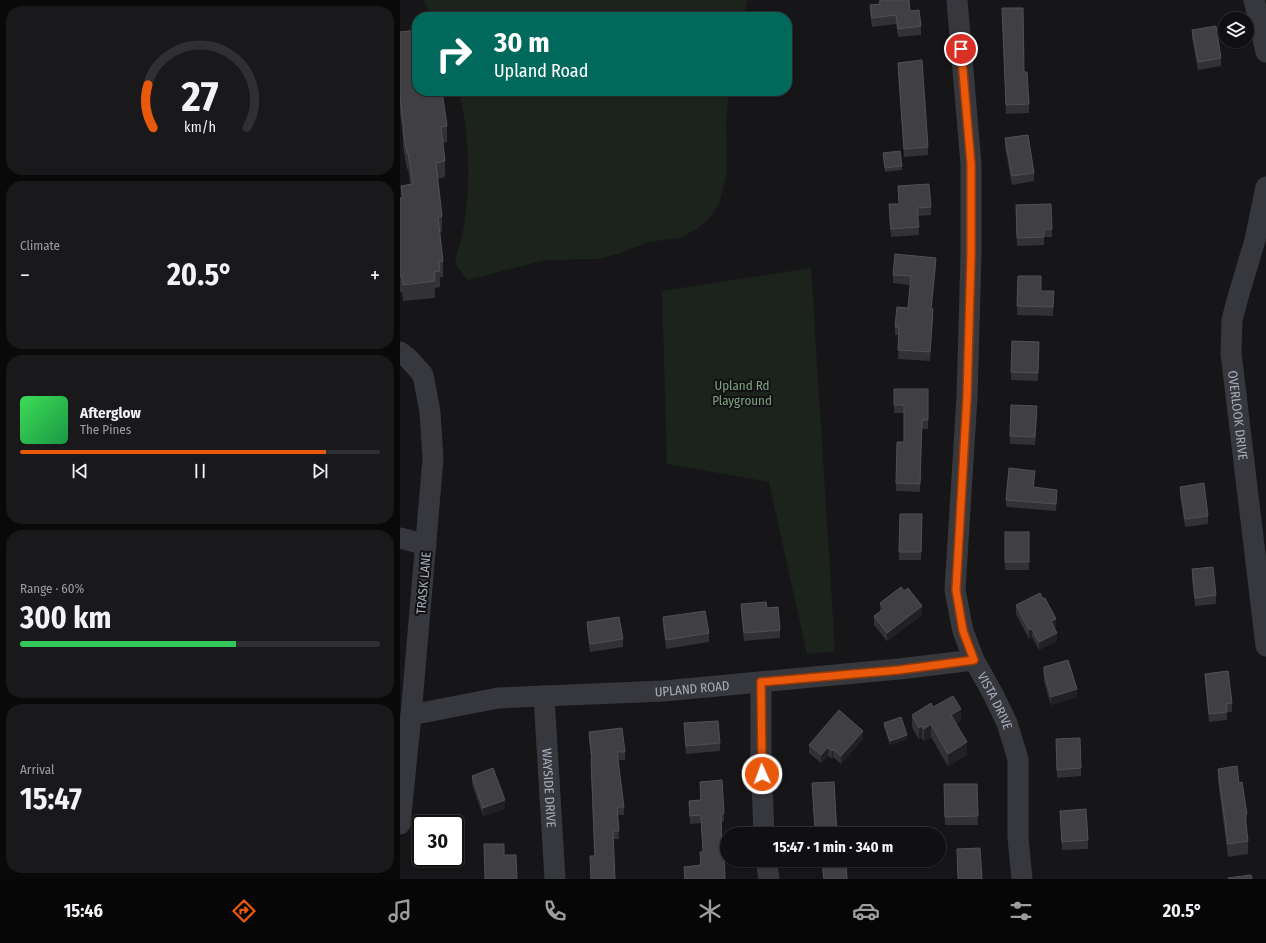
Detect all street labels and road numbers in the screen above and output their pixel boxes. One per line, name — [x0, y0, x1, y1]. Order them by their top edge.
street label: OVERLOOK DRIVE — [1225, 370, 1251, 461]
street label: TRASK LANE — [413, 551, 434, 615]
street label: VISTA DRIVE — [974, 670, 1015, 731]
street label: UPLAND ROAD — [654, 678, 730, 699]
street label: WAYSIDE DRIVE — [539, 748, 559, 828]

